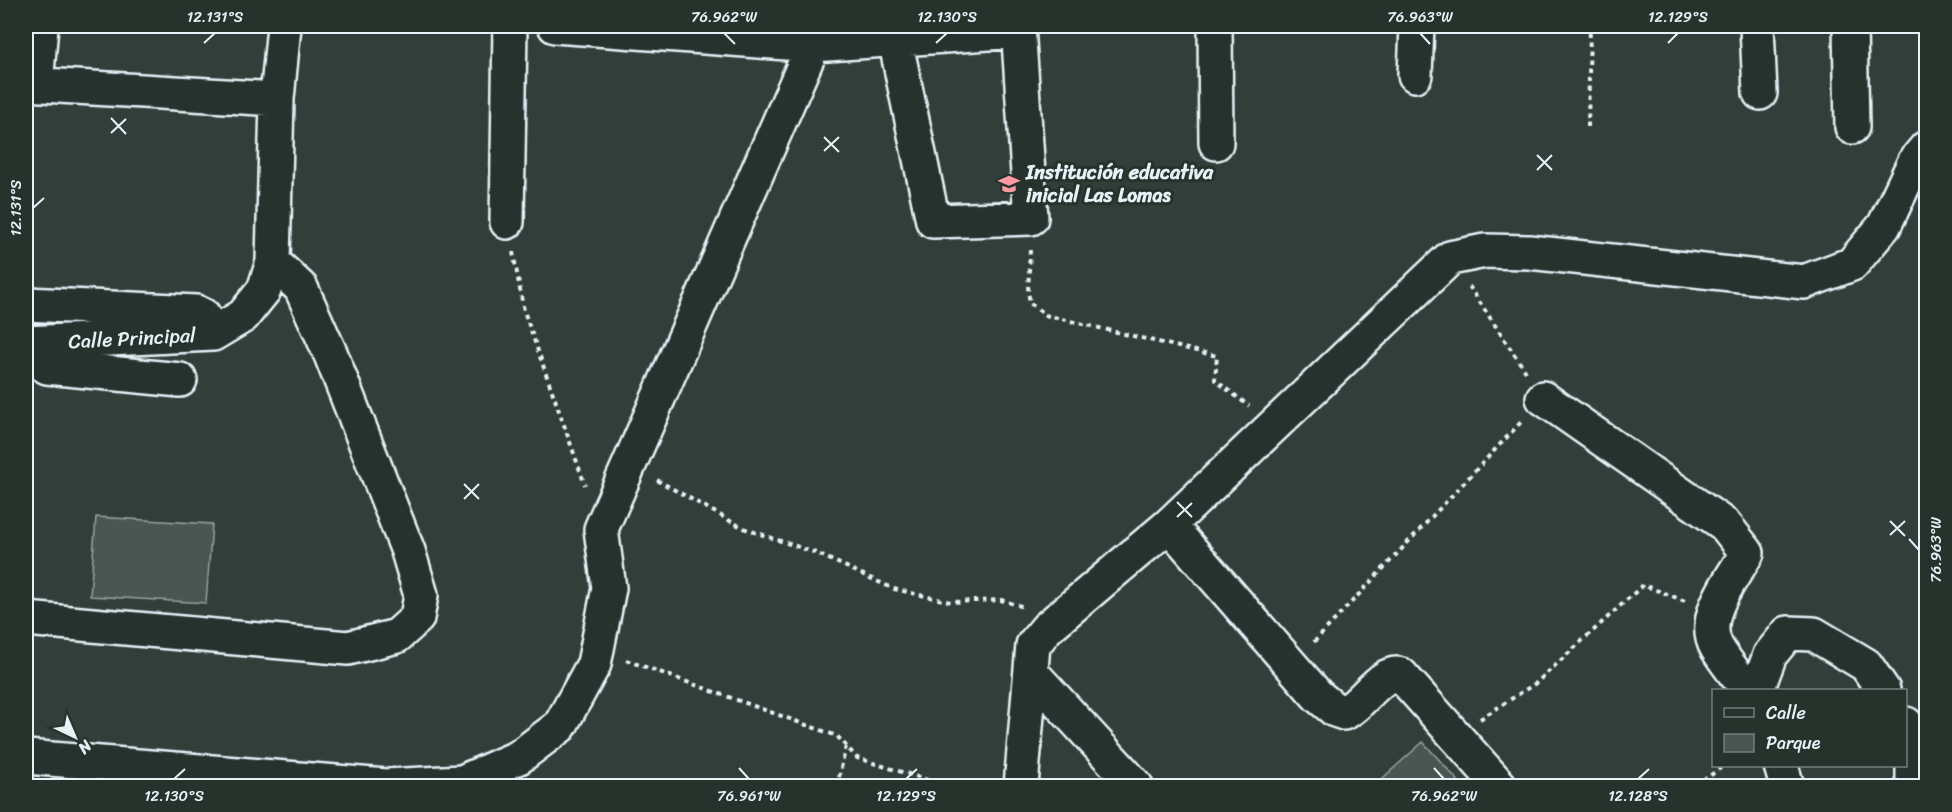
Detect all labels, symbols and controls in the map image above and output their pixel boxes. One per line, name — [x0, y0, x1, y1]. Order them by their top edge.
text: 12.131°S — [187, 4, 244, 30]
text: 76.962°W — [691, 4, 757, 30]
text: 12.130°S — [917, 4, 977, 30]
text: 76.963°W — [1387, 4, 1453, 30]
text: 12.129°S — [1648, 4, 1708, 30]
place label: Institución educativa inicial Las Lomas — [1025, 155, 1214, 213]
school or university icon: Institución educativa inicial Las Lomas — [997, 172, 1021, 196]
text: 12.131°S — [3, 179, 29, 236]
street label: Calle Principal — [67, 318, 198, 359]
text: 76.963°W — [1923, 517, 1949, 583]
legend — [1712, 689, 1907, 767]
text: Calle — [1766, 697, 1806, 729]
north arrow — [45, 707, 105, 767]
text: Parque — [1766, 727, 1821, 759]
text: N — [70, 732, 100, 762]
text: 12.130°S — [144, 783, 204, 809]
text: 76.961°W — [717, 783, 781, 809]
text: 12.129°S — [876, 783, 936, 809]
text: 76.962°W — [1411, 783, 1477, 809]
text: 12.128°S — [1608, 783, 1668, 809]

